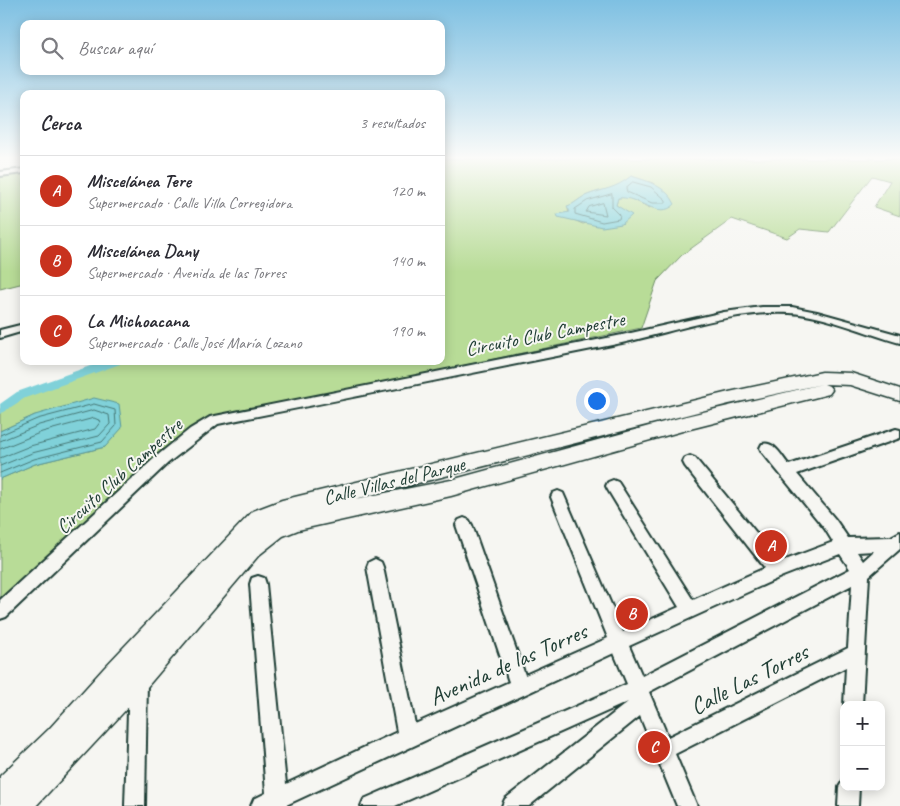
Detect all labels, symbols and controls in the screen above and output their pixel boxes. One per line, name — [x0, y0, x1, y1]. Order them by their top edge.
search box — [20, 20, 445, 75]
icon: search — [38, 34, 66, 62]
text: Buscar aquí — [78, 36, 152, 60]
text: Cerca — [40, 110, 81, 136]
text: 3 resultados — [360, 113, 425, 133]
text: Miscelánea Tere — [87, 169, 191, 193]
text: A — [52, 181, 60, 201]
text: 120 m — [391, 181, 425, 201]
text: Supermercado · Calle Villa Corregidora — [87, 193, 292, 213]
text: Miscelánea Dany — [87, 239, 198, 263]
text: B — [52, 251, 60, 271]
text: 140 m — [391, 251, 425, 271]
text: Supermercado · Avenida de las Torres — [87, 263, 286, 283]
street label: Circuito Club Campestre — [464, 306, 628, 362]
text: La Michoacana — [87, 309, 189, 333]
text: C — [52, 321, 60, 341]
text: 190 m — [391, 321, 425, 341]
text: Supermercado · Calle José María Lozano — [87, 333, 302, 353]
your location — [584, 388, 610, 414]
street label: Circuito Club Campestre — [51, 412, 188, 539]
street label: Calle Villas del Parque — [321, 451, 469, 511]
pin: A — [755, 527, 787, 565]
pin: B — [616, 595, 648, 633]
street label: Avenida de las Torres — [424, 615, 593, 712]
street label: Calle Las Torres — [685, 636, 815, 722]
map controls — [840, 701, 885, 791]
button: + — [840, 701, 885, 746]
pin: C — [638, 728, 670, 766]
button: − — [840, 746, 885, 791]

